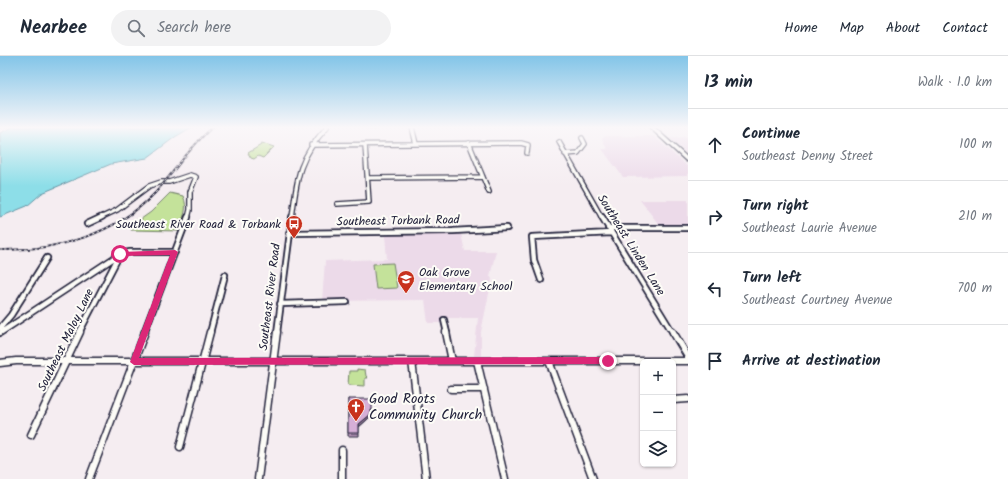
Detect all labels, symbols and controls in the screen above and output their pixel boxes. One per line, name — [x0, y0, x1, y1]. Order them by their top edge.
search box — [111, 10, 391, 46]
text: Nearbee — [20, 13, 87, 43]
text: Search here — [157, 16, 231, 40]
icon: search — [125, 17, 147, 39]
text: Home — [784, 17, 818, 39]
text: Map — [840, 17, 864, 39]
text: About — [886, 17, 920, 39]
text: Contact — [942, 17, 988, 39]
text: 13 min — [704, 69, 753, 96]
text: Walk · 1.0 km — [918, 72, 992, 93]
text: Continue — [742, 122, 800, 146]
icon: ahead — [704, 134, 726, 156]
text: 100 m — [959, 134, 992, 155]
text: Southeast Denny Street — [742, 146, 873, 167]
street label: Southeast Linden Lane — [592, 191, 670, 300]
text: Turn right — [742, 194, 809, 218]
icon: right — [704, 206, 726, 228]
text: 210 m — [958, 206, 992, 227]
street label: Southeast Torbank Road — [336, 210, 461, 232]
bus stop icon: Southeast River Road & Torbank — [284, 214, 304, 239]
place label: Southeast River Road & Torbank — [116, 215, 281, 234]
text: Southeast Laurie Avenue — [742, 218, 877, 239]
street label: Southeast River Road — [254, 242, 286, 351]
route start — [111, 245, 129, 263]
place label: Oak Grove Elementary School — [419, 263, 512, 296]
text: Turn left — [742, 266, 802, 290]
school or university icon: Oak Grove Elementary School — [396, 269, 416, 294]
icon: left — [704, 278, 726, 300]
text: 700 m — [957, 278, 992, 299]
street label: Southeast Maloy Lane — [33, 285, 99, 395]
text: Southeast Courtney Avenue — [742, 290, 892, 311]
text: Arrive at destination — [742, 349, 881, 373]
icon: arrive — [704, 350, 726, 372]
route end — [599, 352, 617, 370]
map controls — [640, 359, 676, 467]
button: + — [640, 359, 676, 395]
place label: Good Roots Community Church — [369, 388, 482, 426]
button: − — [640, 395, 676, 431]
church icon: Good Roots Community Church — [346, 397, 366, 422]
button: layers — [640, 431, 676, 467]

